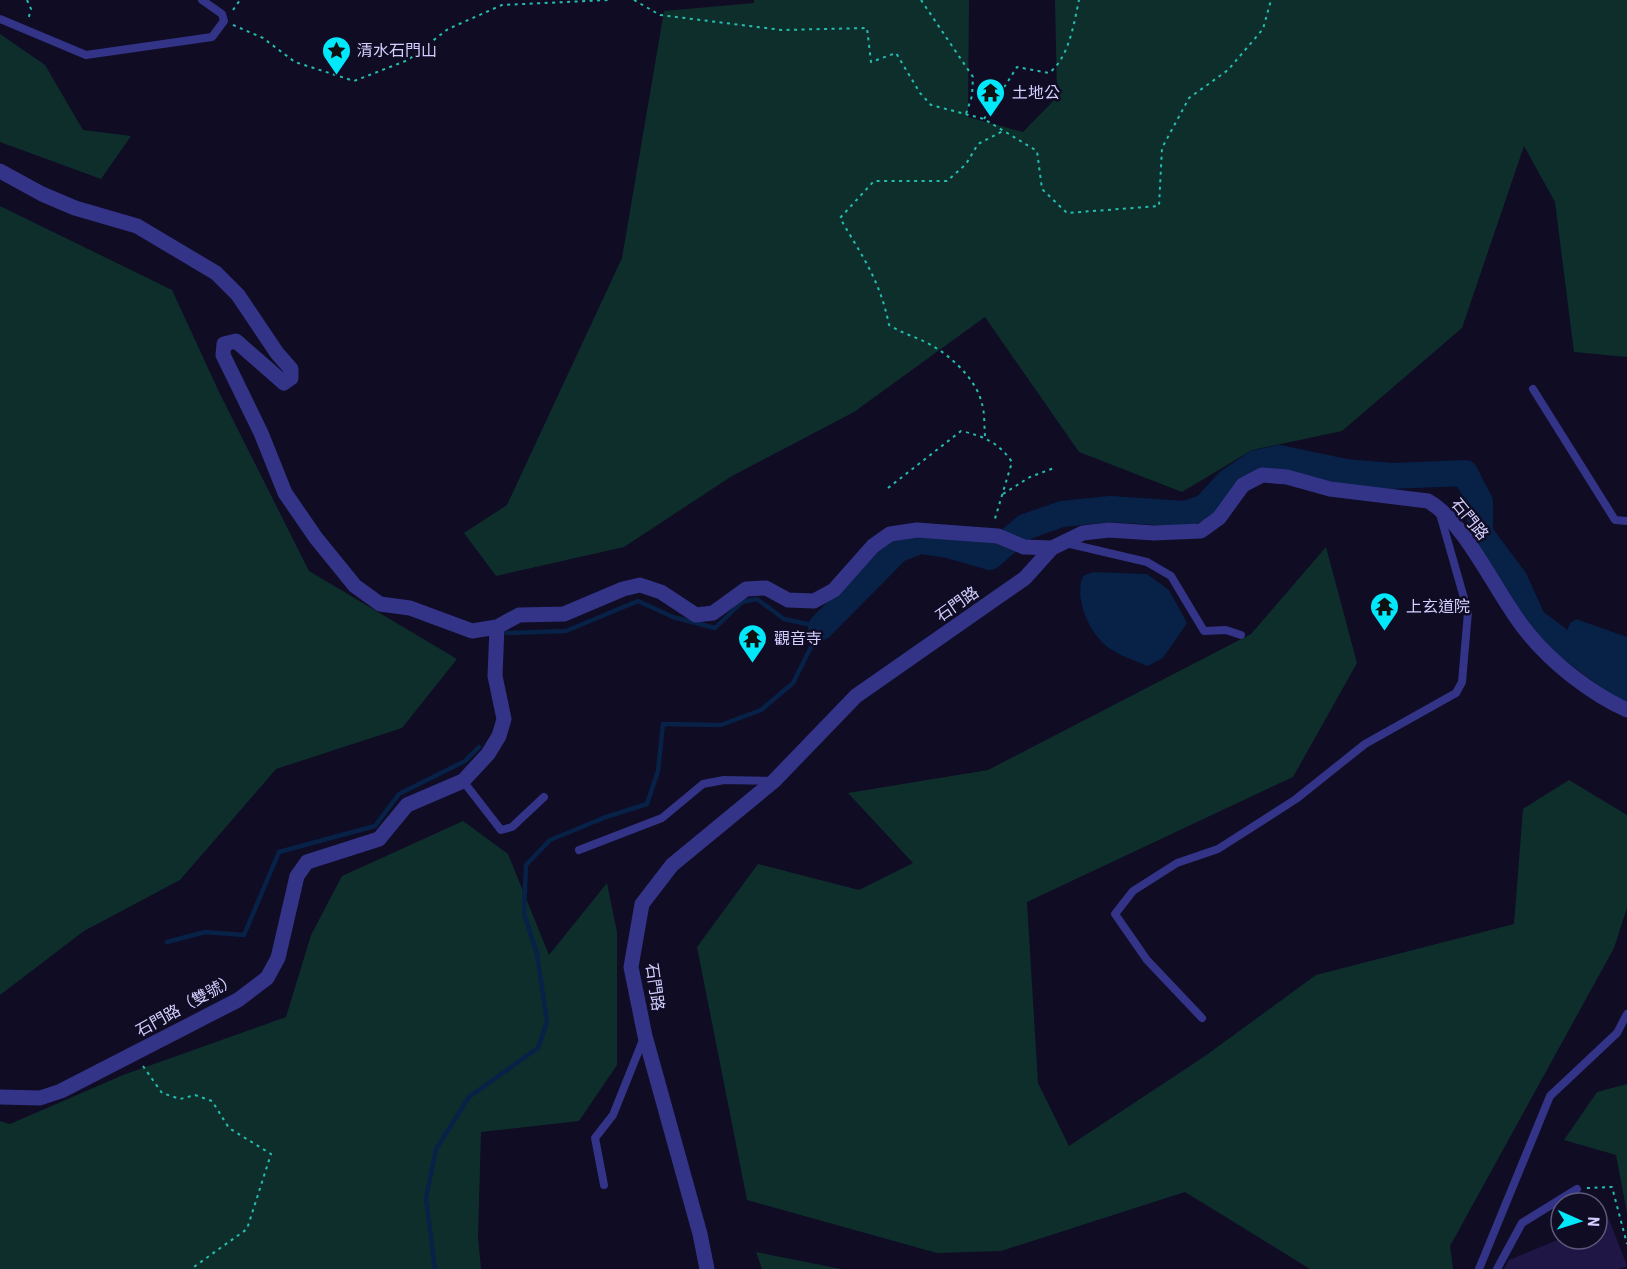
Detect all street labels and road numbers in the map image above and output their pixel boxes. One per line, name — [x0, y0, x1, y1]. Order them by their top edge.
street label: 石門路 — [1448, 494, 1492, 544]
street label: 石門路 — [932, 582, 982, 626]
street label: 石門路 — [642, 962, 668, 1012]
street label: 石門路（雙號） — [132, 970, 240, 1040]

